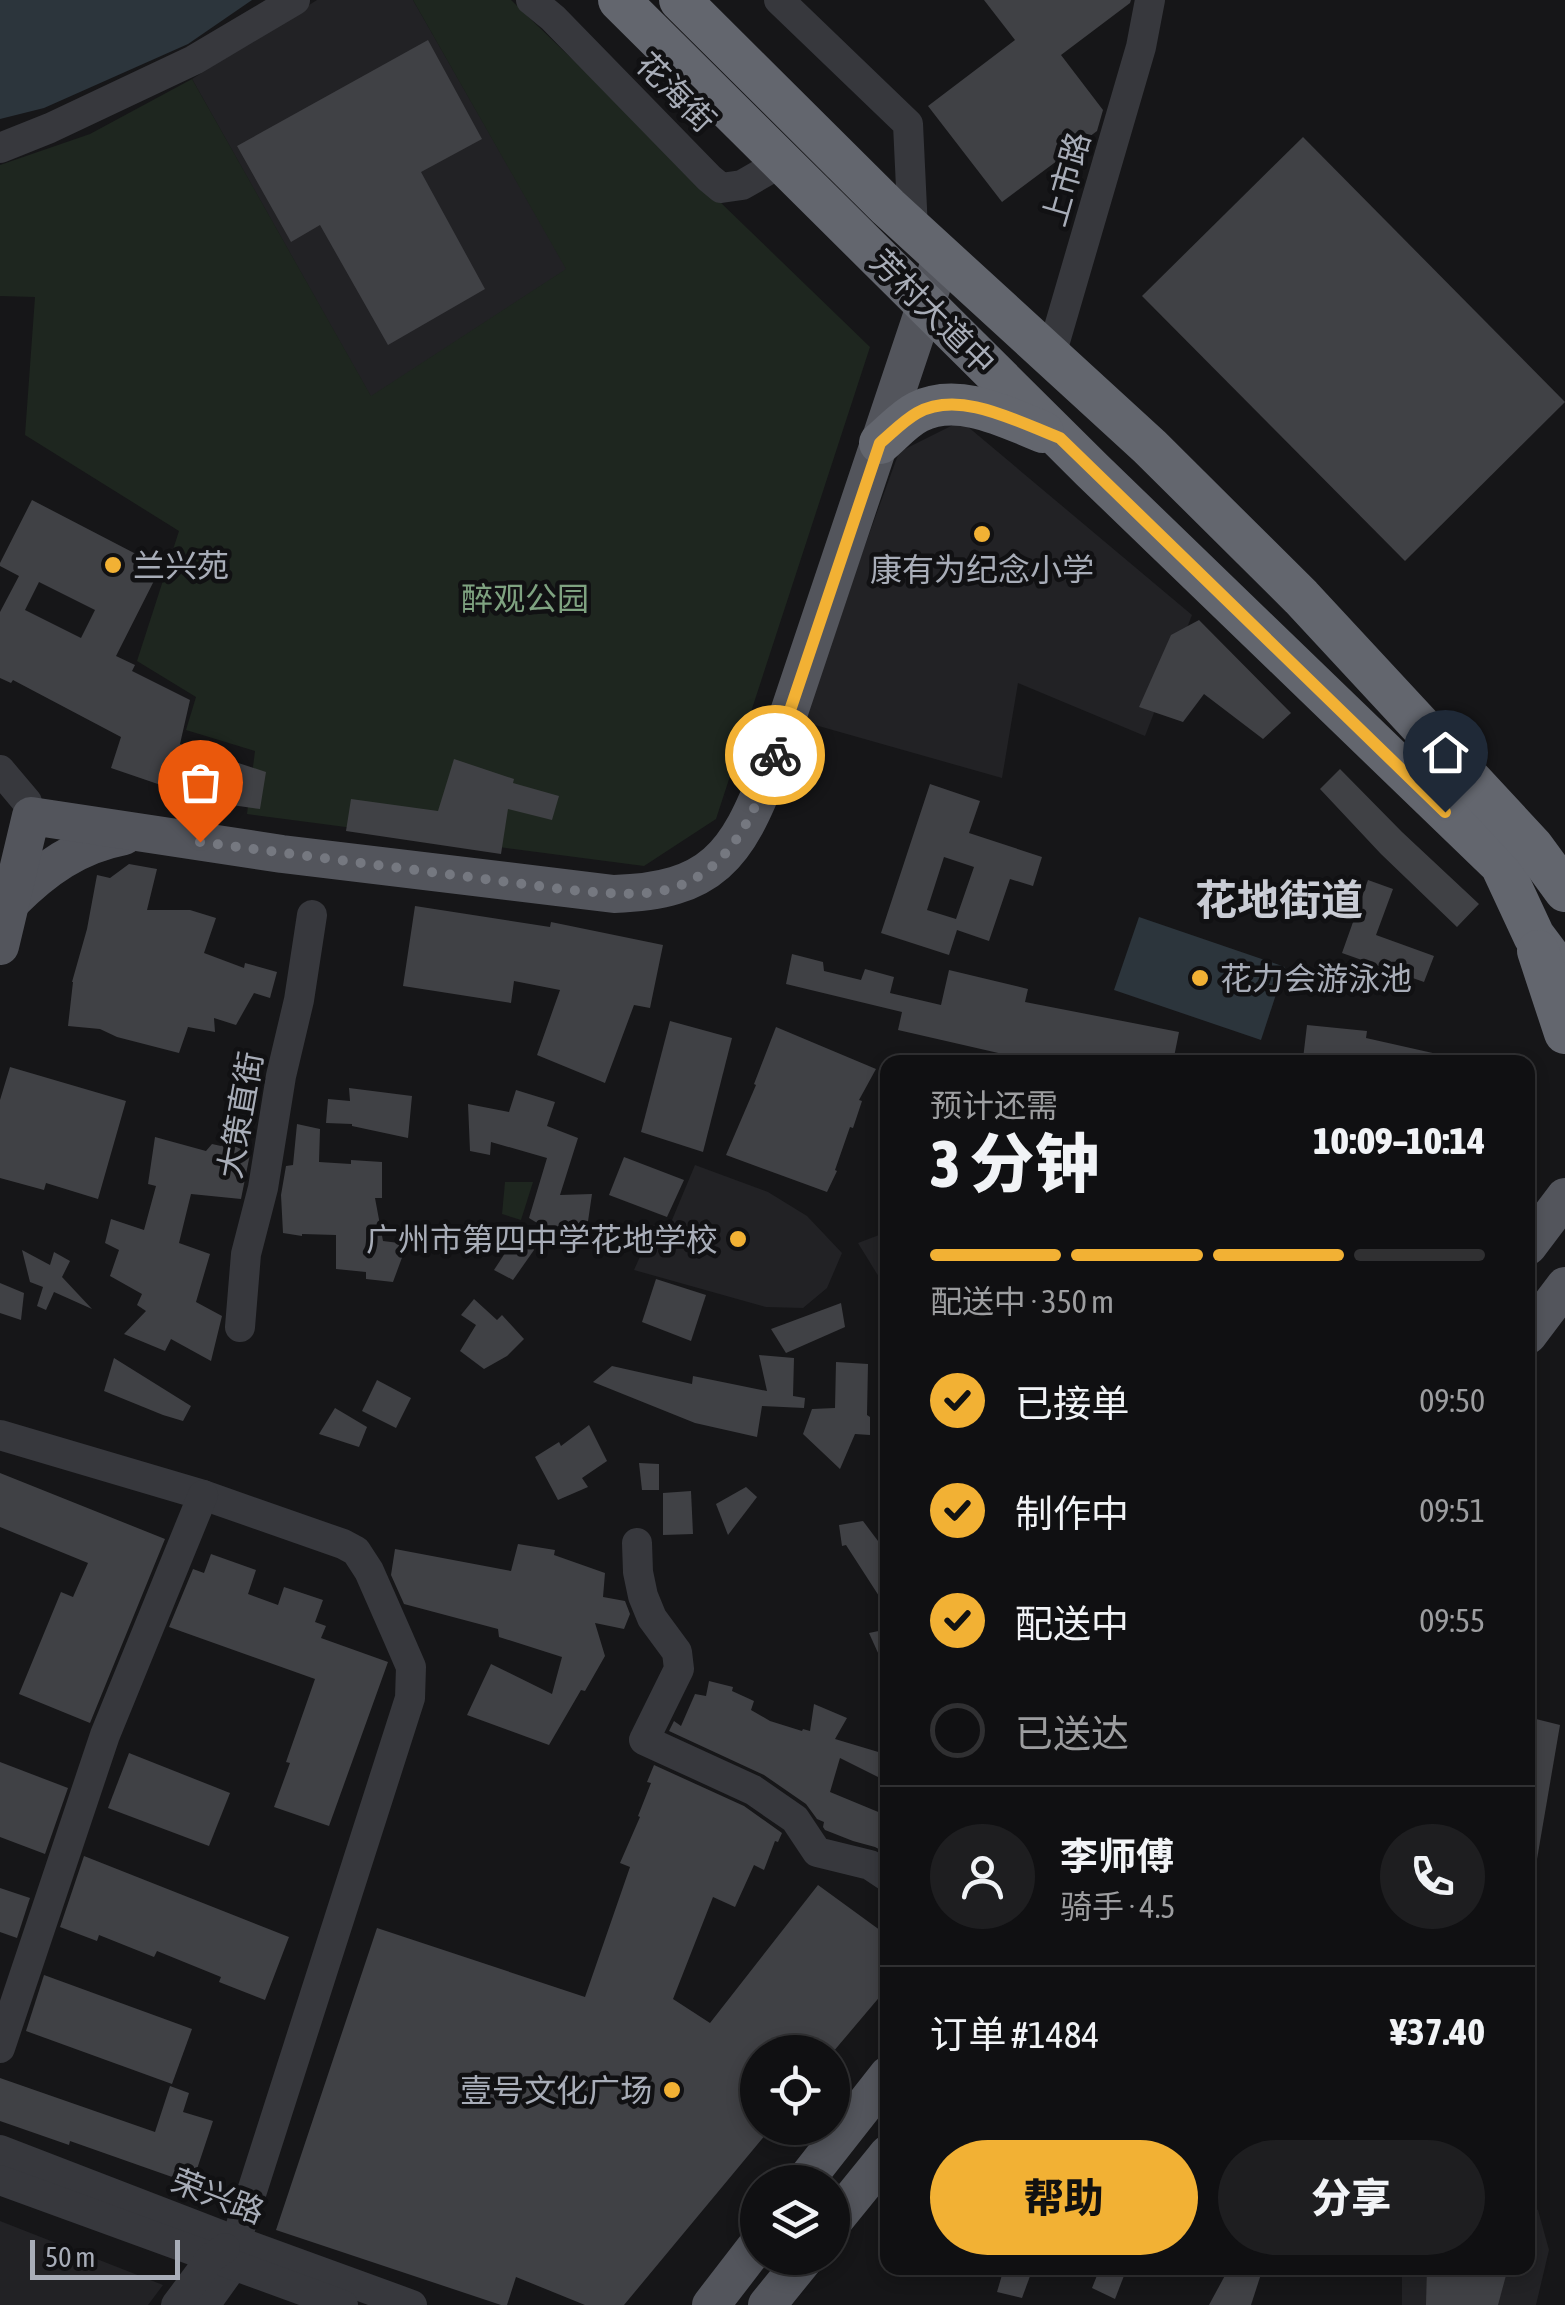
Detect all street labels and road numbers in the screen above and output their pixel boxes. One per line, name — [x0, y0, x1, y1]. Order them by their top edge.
street label: 花海街 — [629, 45, 723, 139]
street label: 上市路 — [1035, 128, 1097, 230]
street label: 芳村大道中 — [863, 242, 1003, 382]
street label: 大策直街 — [211, 1049, 269, 1181]
street label: 荣兴路 — [167, 2162, 269, 2230]

